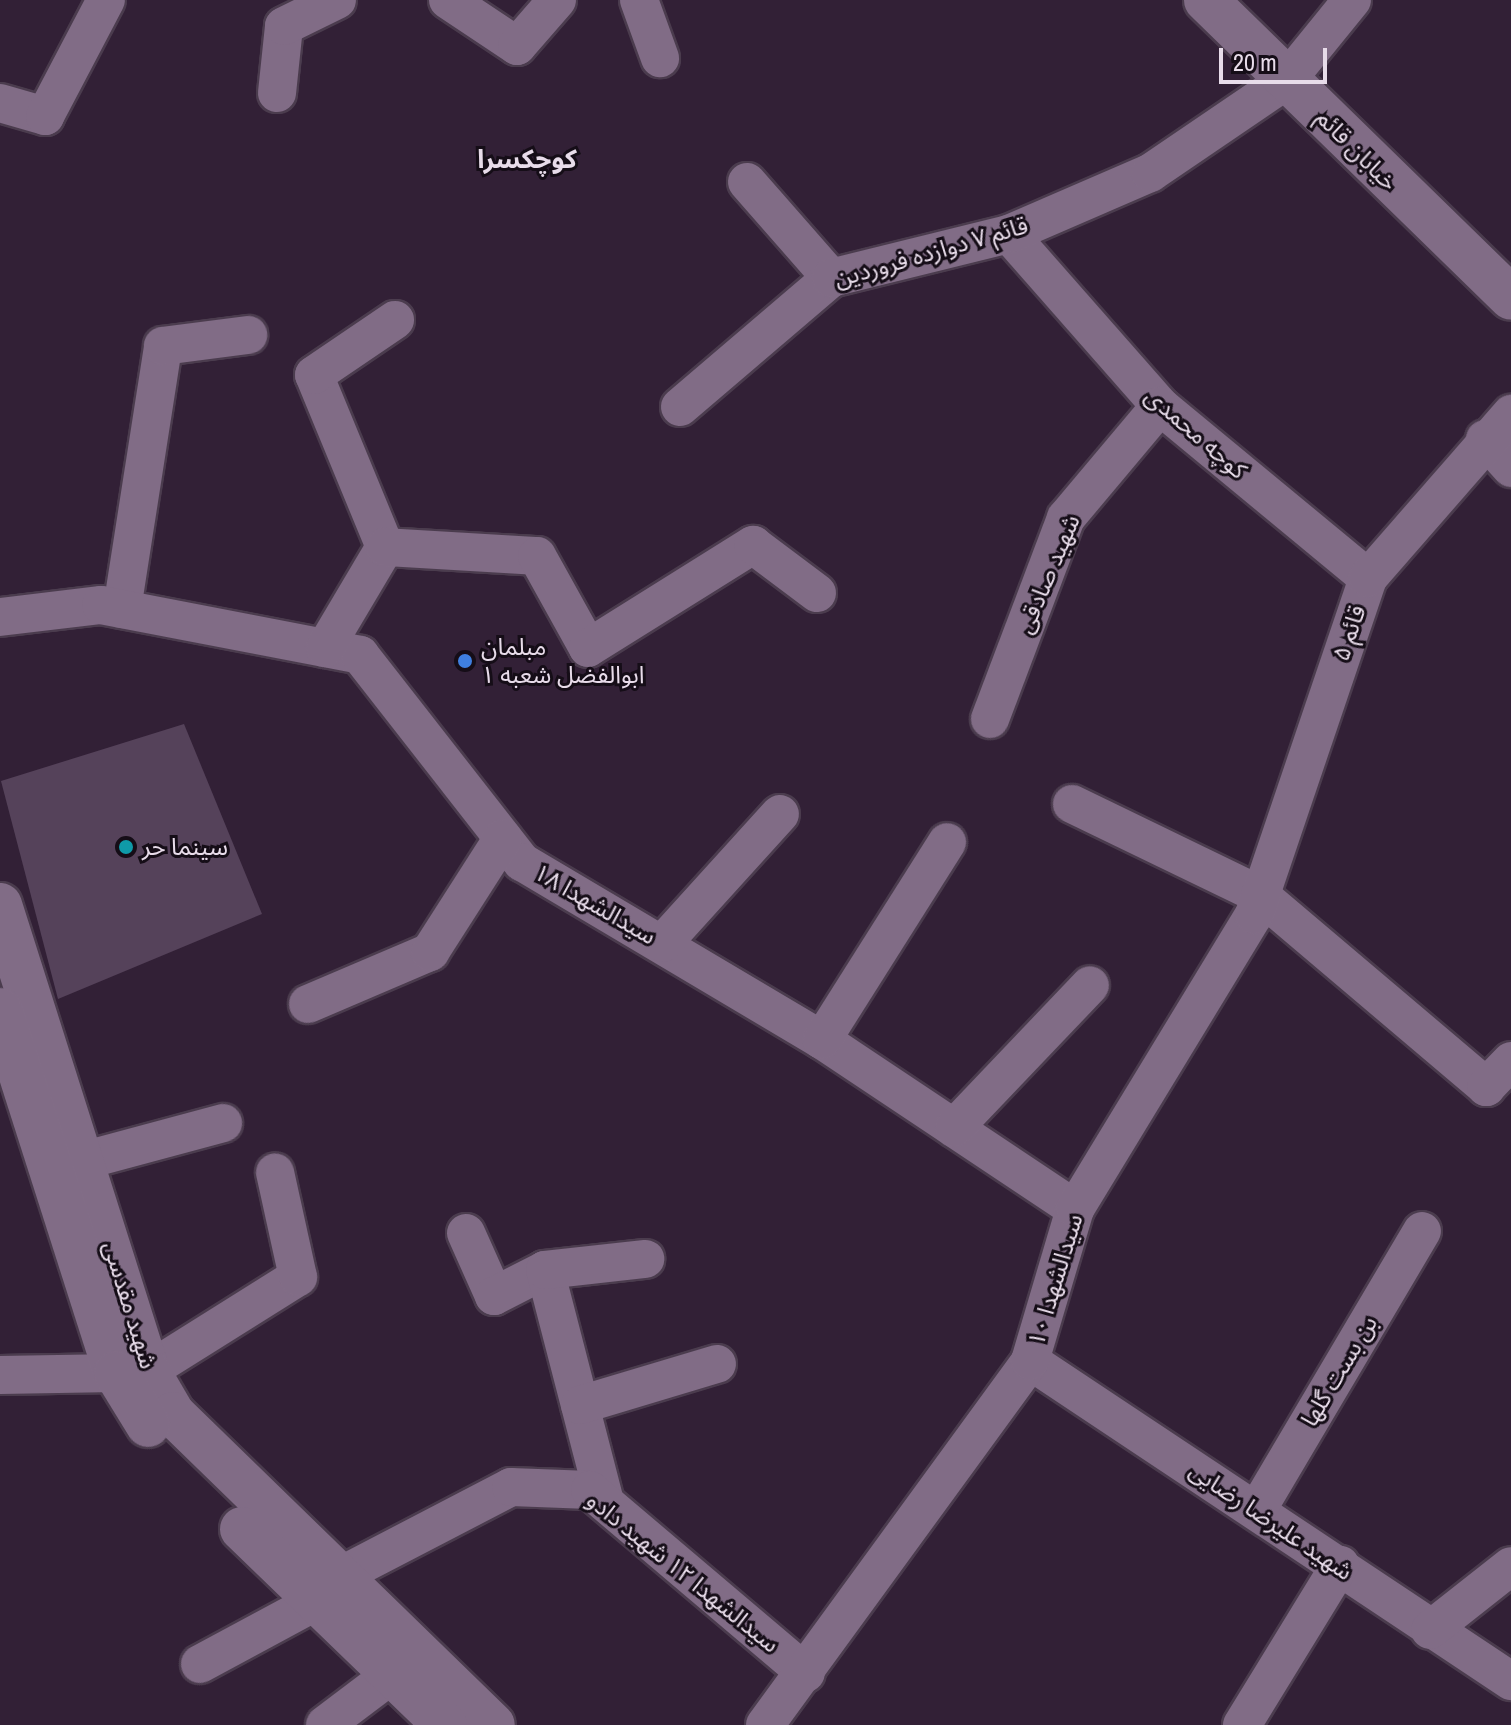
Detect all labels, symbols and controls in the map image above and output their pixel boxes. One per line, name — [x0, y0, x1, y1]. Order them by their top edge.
scale bar — [1223, 32, 1331, 82]
text: 20 m — [1233, 46, 1277, 78]
street label: خیابان قائم — [1310, 103, 1404, 197]
district label: کوچکسرا — [477, 143, 577, 175]
street label: قائم ۷ دوازده فروردین — [831, 211, 1031, 293]
street label: کوچه محمدی — [1139, 381, 1253, 485]
street label: شهید صادقی — [1010, 510, 1086, 638]
street label: قائم ۵ — [1326, 601, 1372, 665]
place label: مبلمان ابوالفضل شعبه ۱ — [481, 633, 645, 689]
marker: مبلمان ابوالفضل شعبه ۱ — [456, 652, 474, 670]
place label: سینما حر — [142, 833, 228, 861]
marker: سینما حر — [117, 838, 135, 856]
street label: سیدالشهدا ۱۸ — [529, 857, 661, 951]
street label: سیدالشهدا ۱۰ — [1021, 1211, 1089, 1349]
street label: شهید مقدسی — [97, 1238, 163, 1372]
street label: بن بست گلها — [1295, 1310, 1383, 1432]
street label: شهید علیرضا رضایی — [1184, 1456, 1358, 1586]
street label: سیدالشهدا ۱۲ شهید دادو — [581, 1485, 785, 1659]

